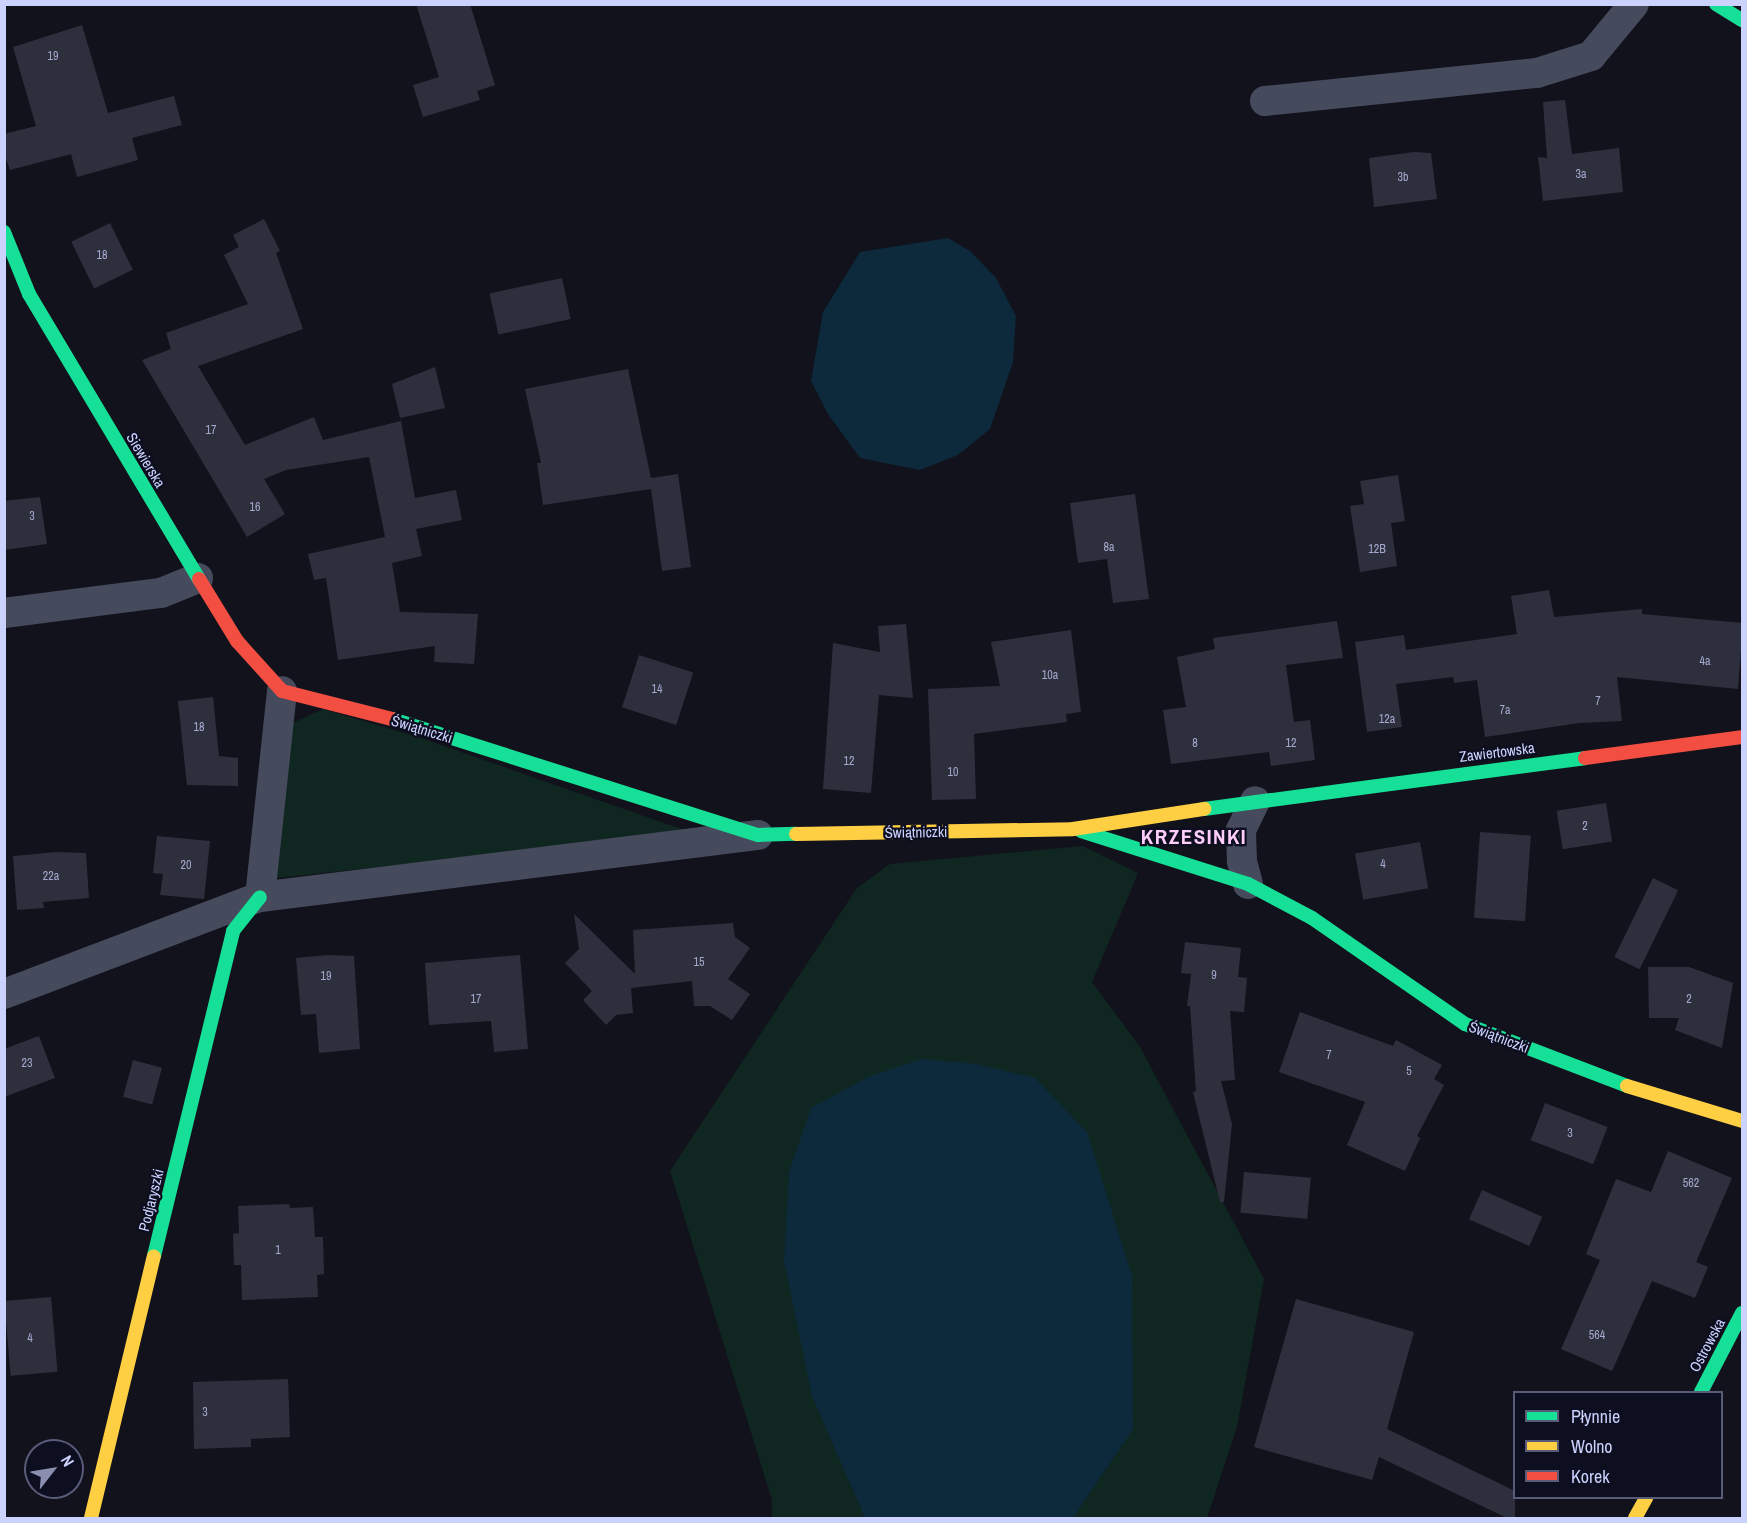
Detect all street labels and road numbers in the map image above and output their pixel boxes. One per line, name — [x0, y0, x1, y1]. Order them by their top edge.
street label: Siewierska — [123, 429, 169, 491]
street label: Świątniczki — [389, 711, 455, 747]
street label: Zawiertowska — [1458, 738, 1536, 766]
street label: Świątniczki — [884, 822, 948, 842]
street label: Świątniczki — [1466, 1017, 1532, 1057]
street label: Podjaryszki — [135, 1167, 167, 1233]
street label: Ostrowska — [1685, 1315, 1729, 1375]

